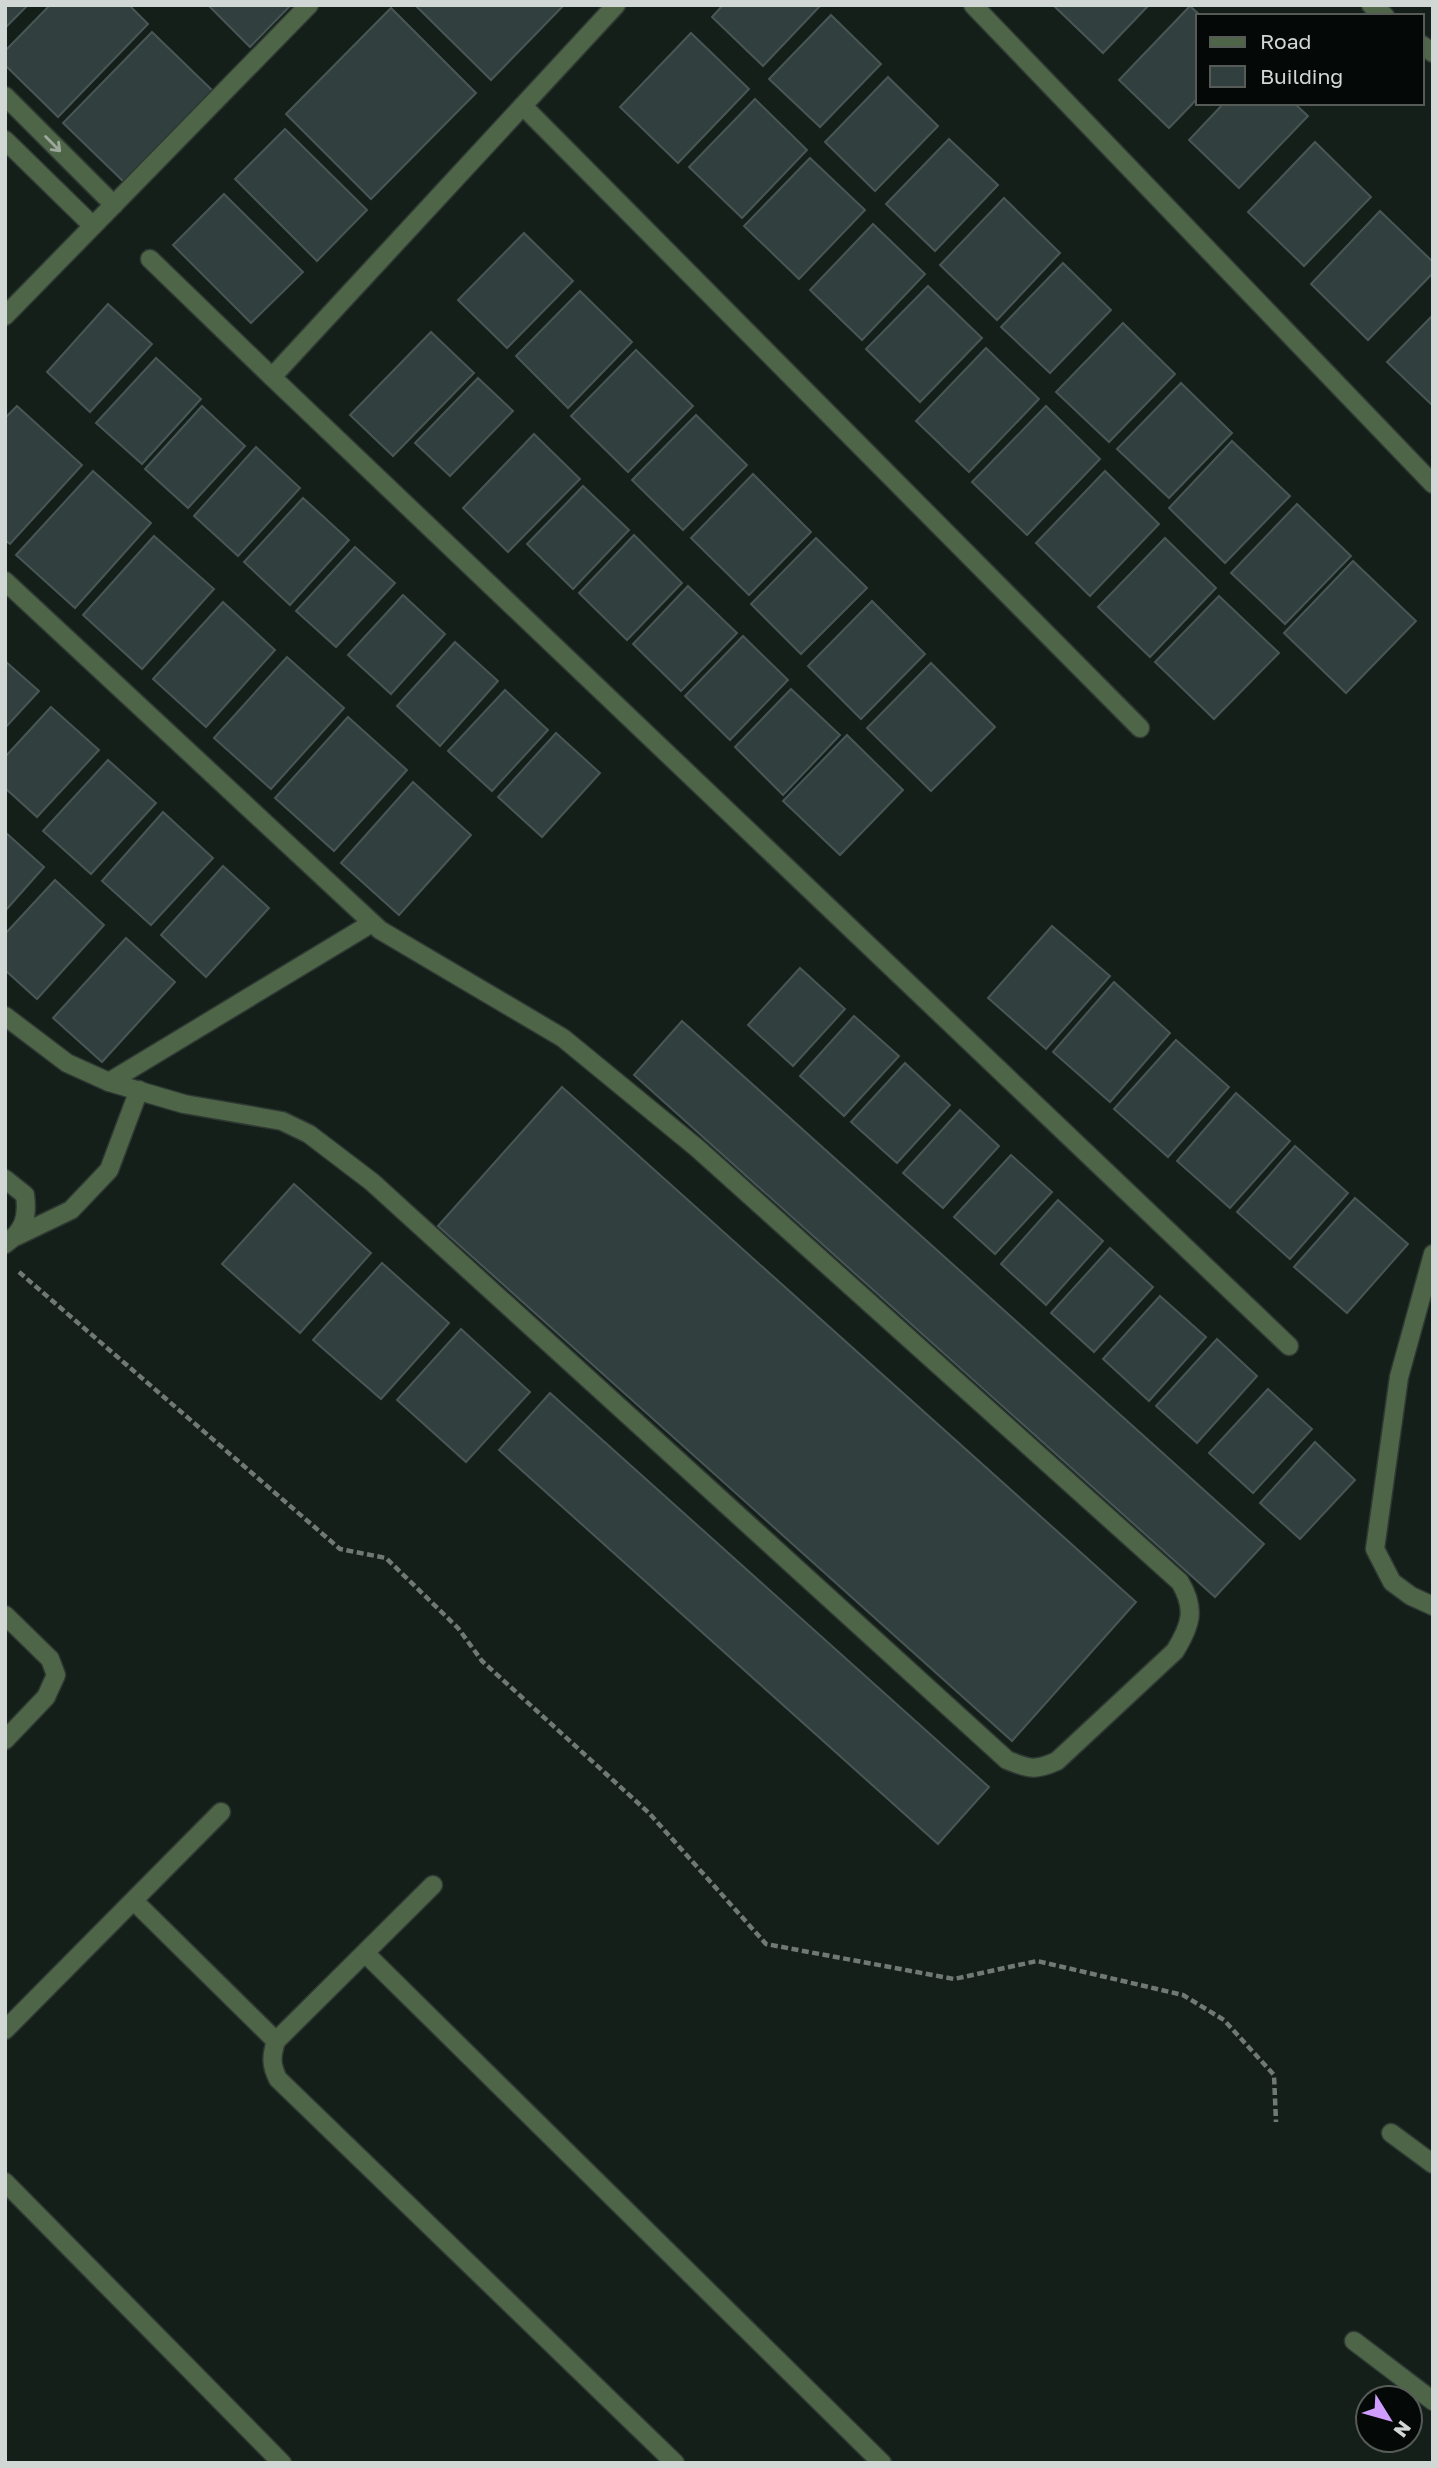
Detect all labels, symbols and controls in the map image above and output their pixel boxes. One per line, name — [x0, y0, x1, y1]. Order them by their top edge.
legend — [1196, 14, 1424, 105]
text: Road — [1260, 28, 1311, 54]
text: Building — [1260, 63, 1343, 89]
one-way arrow — [45, 135, 62, 152]
north arrow — [1354, 2384, 1424, 2454]
text: N — [1389, 2417, 1417, 2442]

